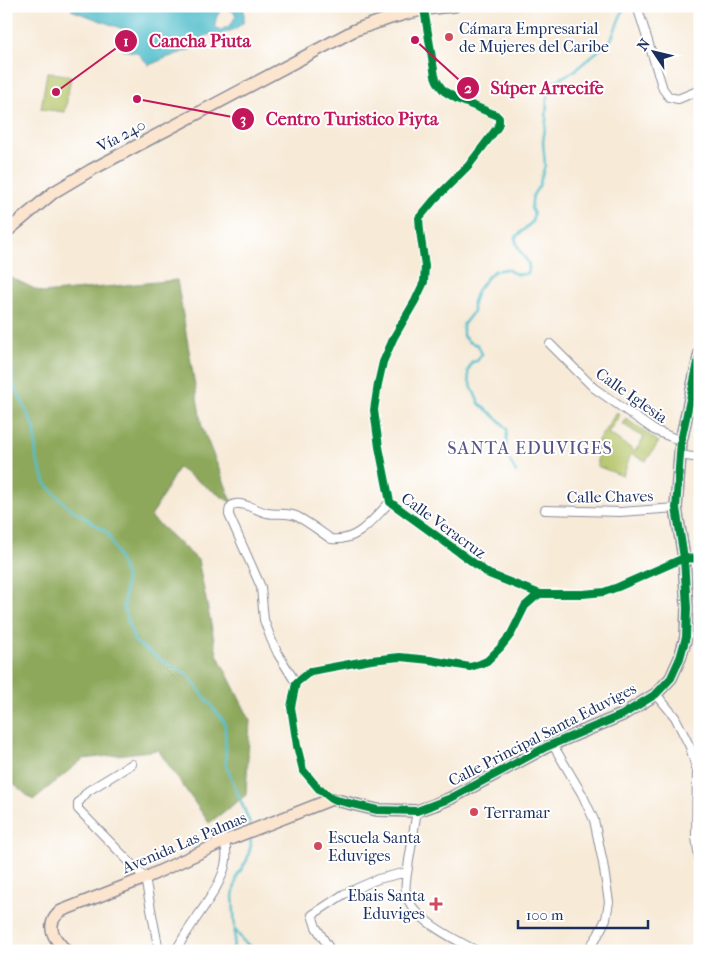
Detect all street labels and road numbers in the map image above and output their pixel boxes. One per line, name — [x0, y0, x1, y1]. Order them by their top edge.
street label: Vía 240 — [93, 115, 149, 157]
street label: Calle Iglesia — [592, 364, 672, 427]
street label: Calle Chaves — [567, 486, 654, 507]
street label: Calle Veracruz — [398, 488, 490, 562]
street label: Calle Principal Santa Eduviges — [445, 679, 639, 790]
street label: Avenida Las Palmas — [118, 808, 249, 878]

